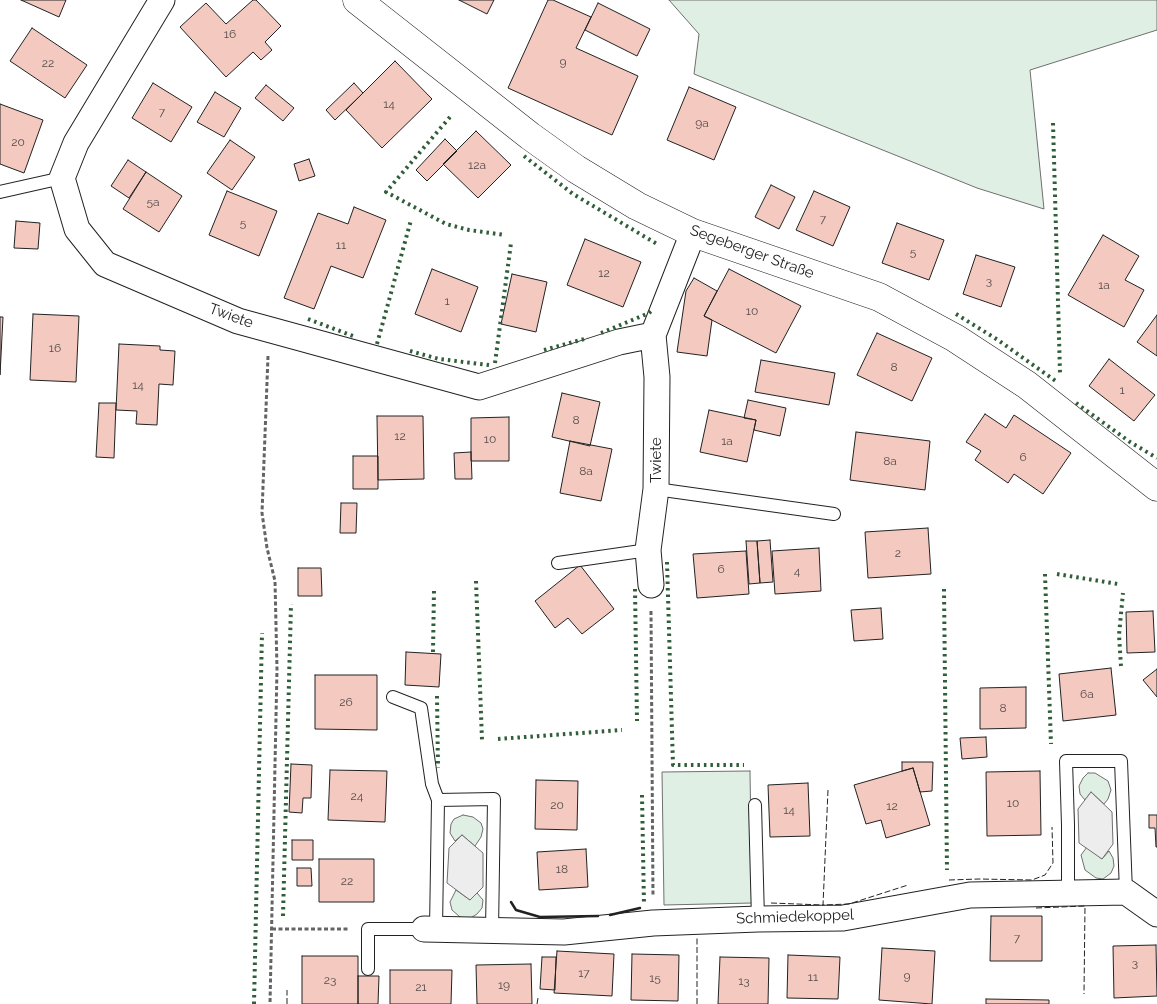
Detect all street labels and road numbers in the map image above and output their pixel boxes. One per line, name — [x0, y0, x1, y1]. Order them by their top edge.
street label: Segeberger Straße — [687, 221, 817, 283]
street label: Twiete — [206, 300, 256, 332]
street label: Twiete — [647, 437, 665, 483]
street label: Schmiedekoppel — [736, 906, 854, 928]

